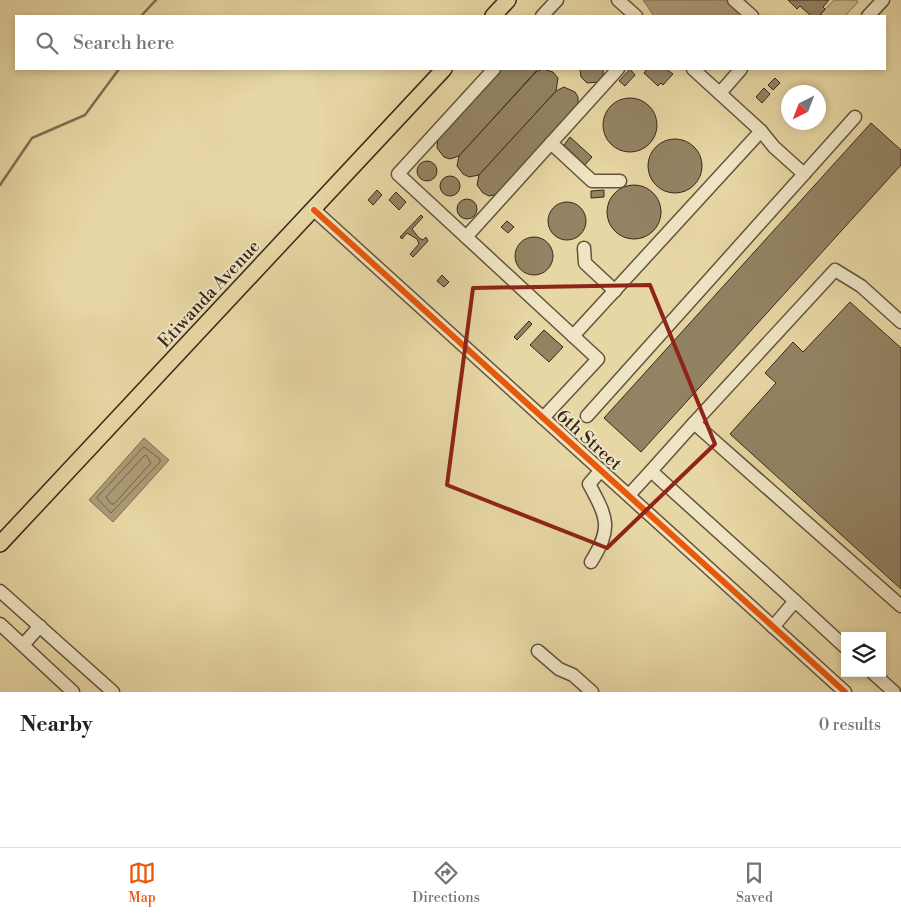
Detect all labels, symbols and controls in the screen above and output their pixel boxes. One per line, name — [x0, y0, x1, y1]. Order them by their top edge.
search box — [15, 15, 886, 70]
icon: search — [33, 29, 61, 57]
text: Search here — [73, 31, 174, 55]
north arrow — [781, 85, 826, 130]
street label: Etiwanda Avenue — [153, 235, 265, 353]
street label: 6th Street — [551, 404, 627, 476]
map controls — [841, 632, 886, 677]
button: layers — [841, 632, 886, 677]
text: Nearby — [20, 712, 93, 738]
text: 0 results — [819, 715, 881, 735]
tab: Map — [128, 859, 156, 907]
tab: Directions — [412, 859, 480, 907]
tab: Saved — [736, 859, 773, 907]

